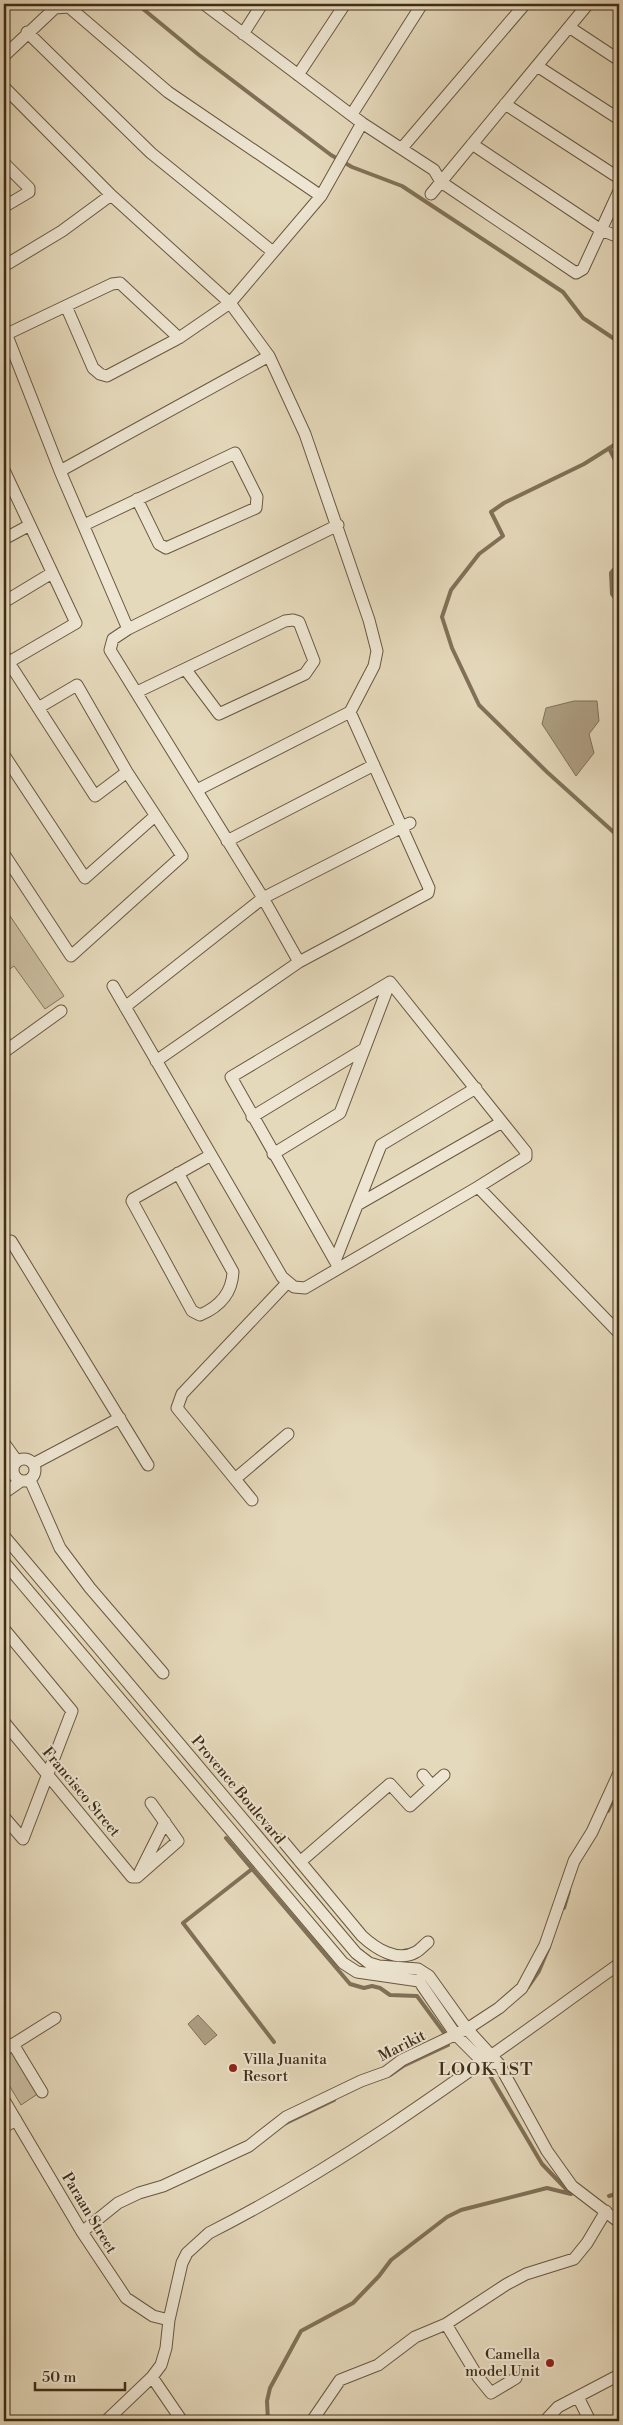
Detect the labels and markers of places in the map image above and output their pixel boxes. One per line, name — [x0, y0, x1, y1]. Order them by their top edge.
place label: Villa Juanita Resort — [242, 2050, 327, 2086]
marker: Villa Juanita Resort — [227, 2062, 239, 2074]
place label: Camella model Unit — [465, 2345, 541, 2381]
marker: Camella model Unit — [544, 2357, 556, 2369]

